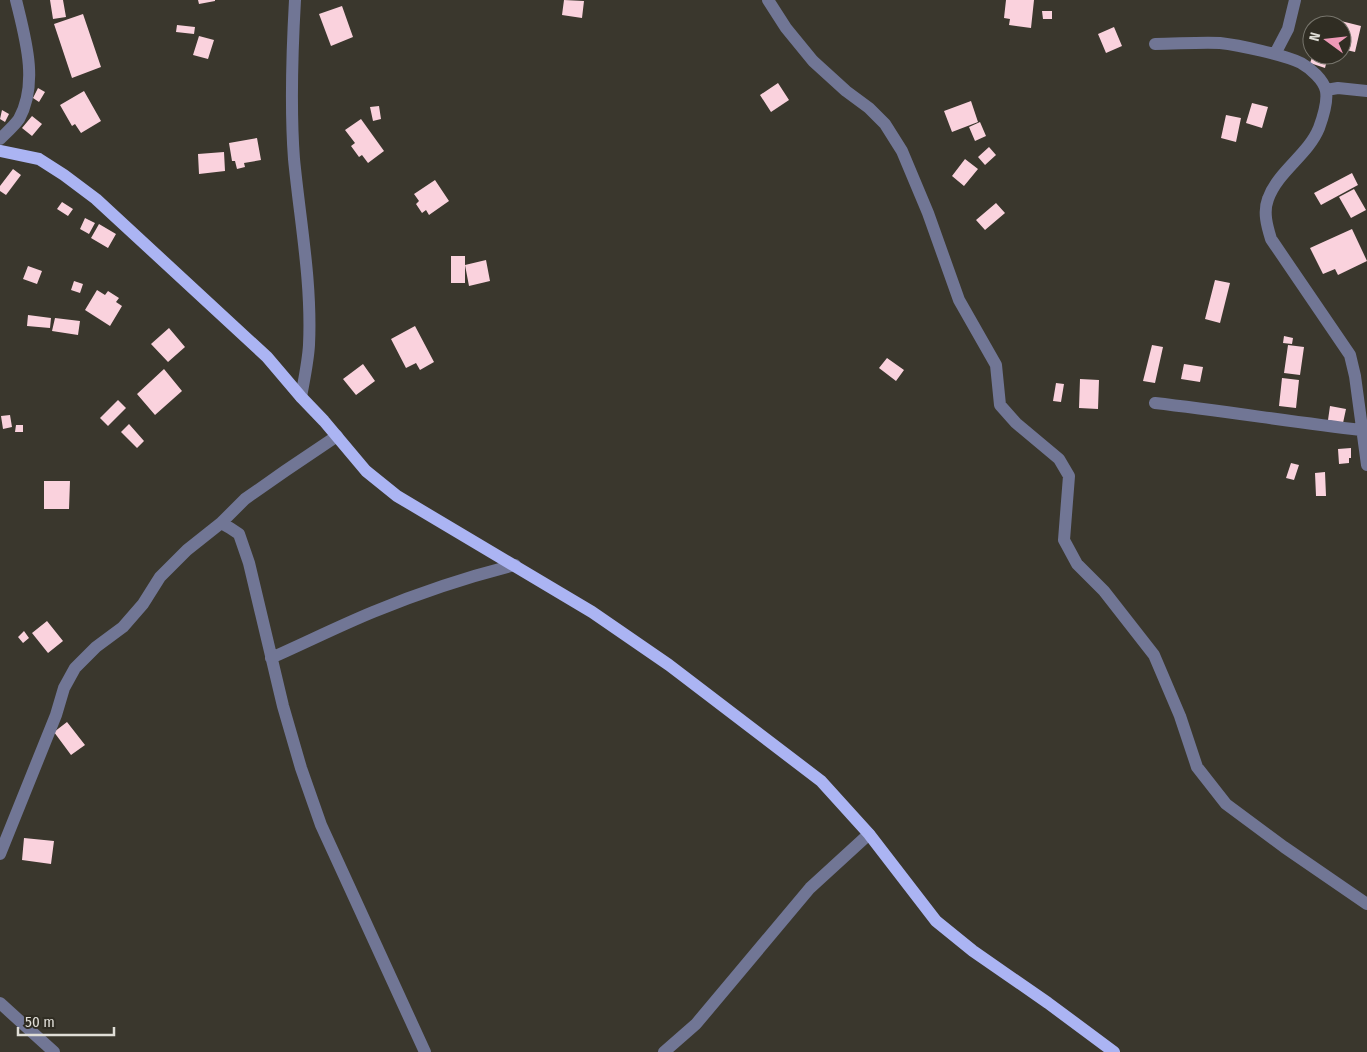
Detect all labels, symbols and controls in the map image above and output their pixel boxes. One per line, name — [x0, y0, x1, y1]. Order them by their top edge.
north arrow — [1302, 15, 1352, 65]
text: N — [1306, 31, 1324, 43]
scale bar — [18, 1004, 114, 1036]
text: 50 m — [25, 1013, 55, 1031]

